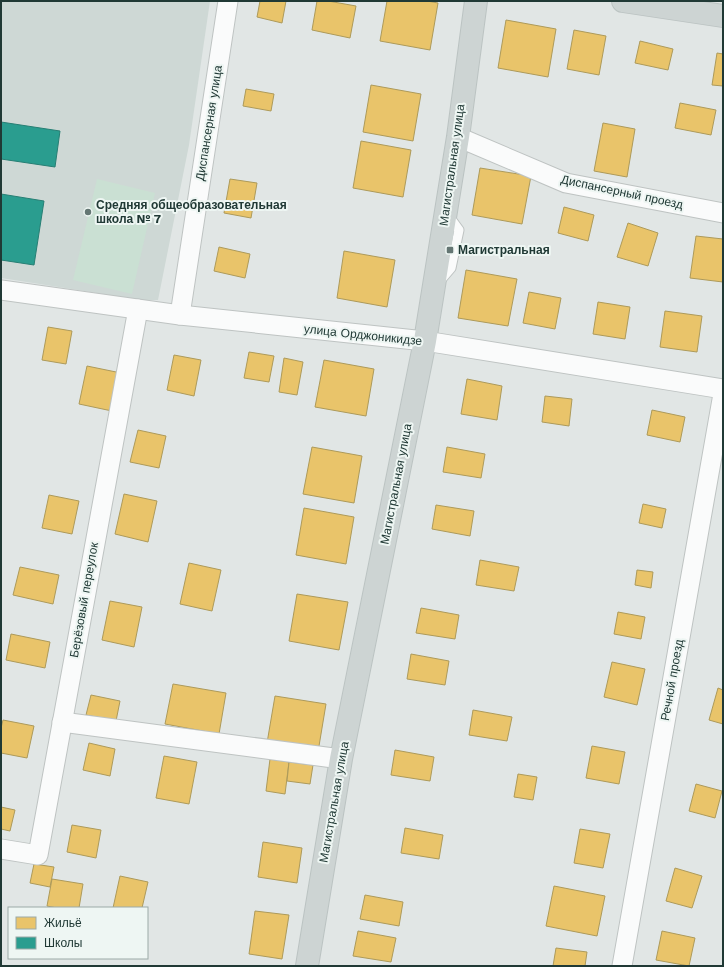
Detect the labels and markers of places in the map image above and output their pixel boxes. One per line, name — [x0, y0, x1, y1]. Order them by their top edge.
place label: Средняя общеобразовательная школа № 7 — [96, 198, 287, 226]
marker: Средняя общеобразовательная школа № 7 — [83, 207, 93, 217]
place label: Магистральная — [458, 243, 550, 257]
marker: Магистральная — [445, 245, 455, 255]

